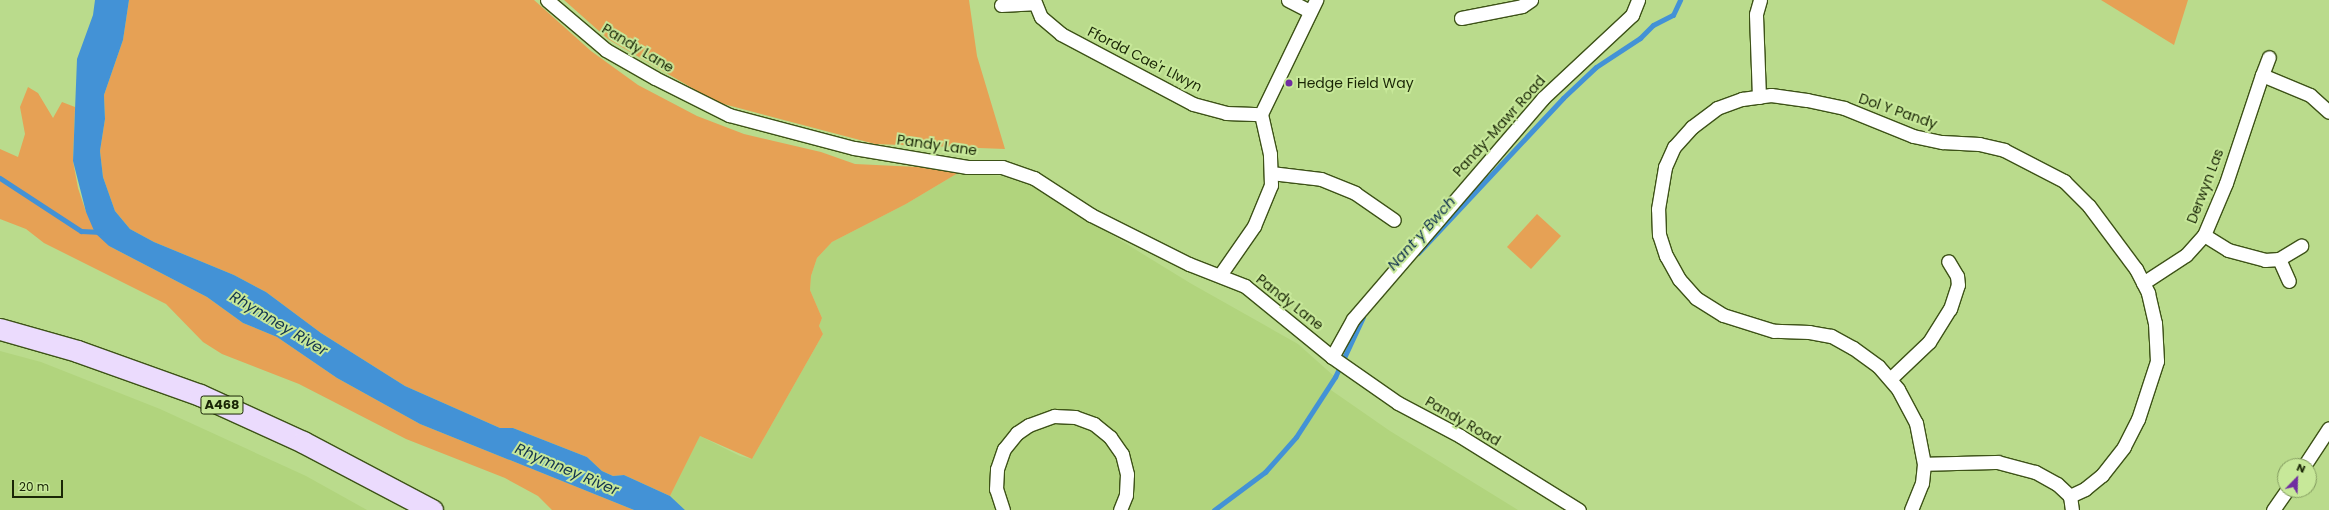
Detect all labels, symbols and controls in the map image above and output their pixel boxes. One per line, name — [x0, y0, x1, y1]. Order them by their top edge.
street label: Pandy Lane — [599, 20, 677, 76]
street label: Ffordd Cae'r Llwyn — [1085, 23, 1205, 95]
street label: Pandy-Mawr Road — [1449, 72, 1549, 180]
place label: Hedge Field Way — [1297, 75, 1414, 91]
marker: Hedge Field Way — [1284, 78, 1294, 88]
street label: Dol Y Pandy — [1857, 90, 1939, 132]
street label: Pandy Lane — [896, 131, 978, 159]
street label: Derwyn Las — [2183, 146, 2227, 226]
water label: Nant y Bwch — [1383, 192, 1459, 274]
street label: Pandy Lane — [1253, 271, 1327, 333]
water label: Rhymney River — [227, 287, 331, 359]
street label: Pandy Road — [1422, 393, 1504, 449]
road number: A468 — [200, 394, 244, 416]
water label: Rhymney River — [513, 439, 621, 499]
north arrow — [2277, 458, 2317, 498]
text: N — [2294, 459, 2308, 477]
scale bar — [14, 472, 65, 498]
text: 20 m — [19, 478, 49, 495]

